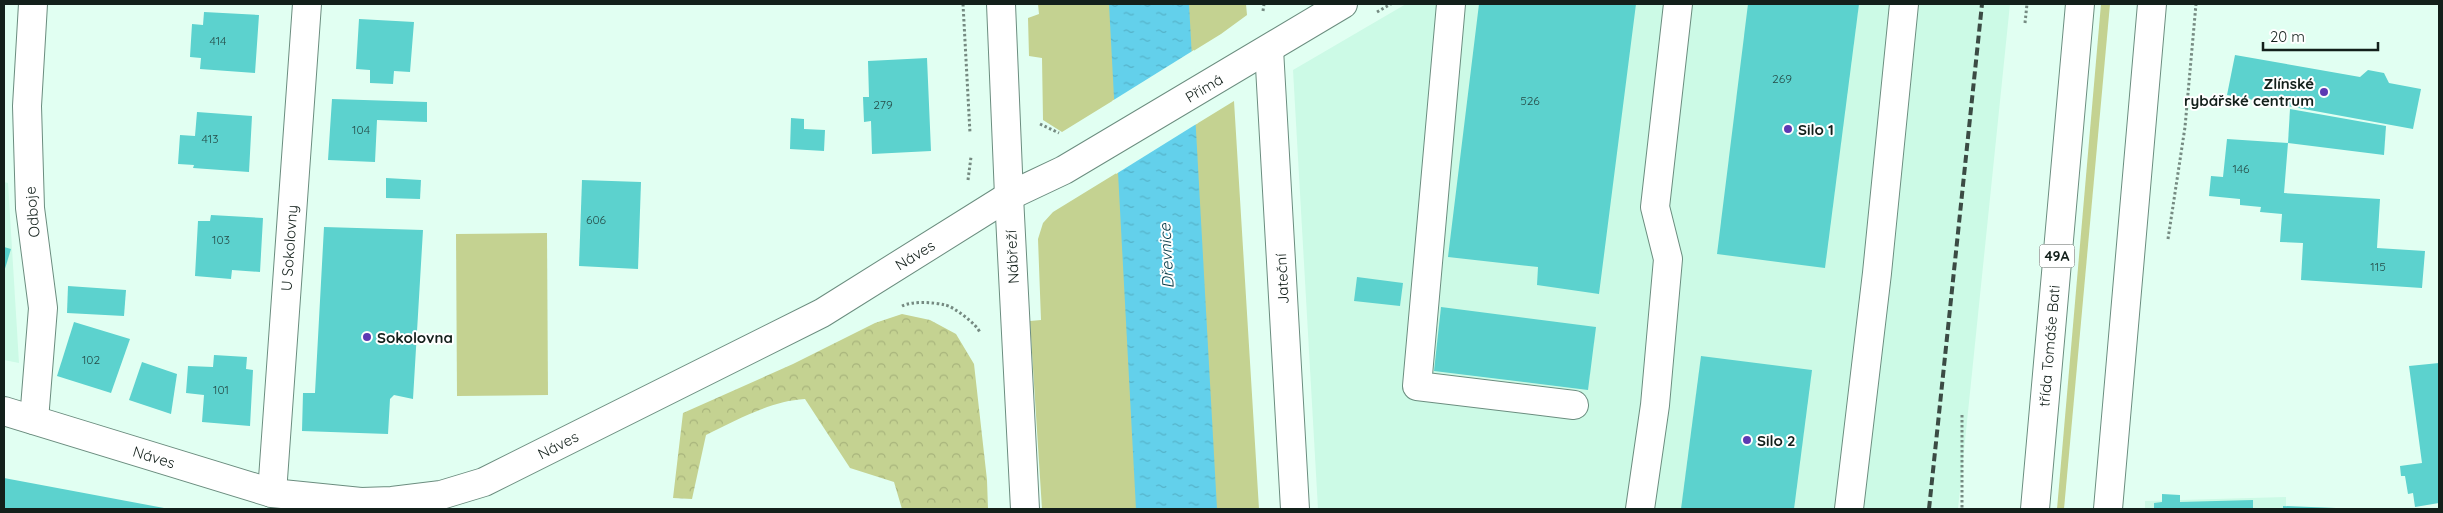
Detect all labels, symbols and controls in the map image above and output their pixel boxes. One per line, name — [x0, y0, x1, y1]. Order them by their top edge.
scale bar — [2263, 20, 2378, 52]
text: 20 m — [2270, 27, 2305, 46]
house number: 414 — [210, 33, 226, 48]
street label: Přímá — [1182, 69, 1226, 107]
house number: 269 — [1772, 71, 1792, 86]
place label: Zlínské rybářské centrum — [2184, 74, 2314, 110]
marker: Zlínské rybářské centrum — [2318, 86, 2330, 98]
house number: 526 — [1520, 93, 1540, 108]
house number: 279 — [873, 97, 893, 112]
place label: Silo 1 — [1798, 120, 1834, 139]
house number: 104 — [352, 122, 370, 137]
marker: Silo 1 — [1782, 123, 1794, 135]
house number: 413 — [202, 131, 218, 146]
house number: 146 — [2232, 161, 2250, 176]
street label: Odboje — [20, 186, 44, 238]
street label: U Sokolovny — [277, 204, 301, 292]
house number: 606 — [586, 212, 607, 227]
water label: Dřevnice — [1154, 222, 1178, 289]
street label: Nábřeží — [1001, 229, 1023, 284]
house number: 103 — [212, 232, 230, 247]
street label: Náves — [892, 235, 938, 275]
road number: 49A — [2040, 245, 2074, 268]
street label: Jateční — [1271, 252, 1293, 305]
house number: 115 — [2370, 259, 2386, 274]
street label: třída Tomáše Bati — [2034, 284, 2064, 408]
place label: Sokolovna — [377, 328, 453, 347]
marker: Sokolovna — [361, 331, 373, 343]
house number: 102 — [82, 352, 100, 367]
house number: 101 — [213, 382, 229, 397]
street label: Náves — [534, 427, 582, 463]
place label: Silo 2 — [1757, 431, 1796, 450]
marker: Silo 2 — [1741, 434, 1753, 446]
street label: Náves — [131, 442, 177, 472]

